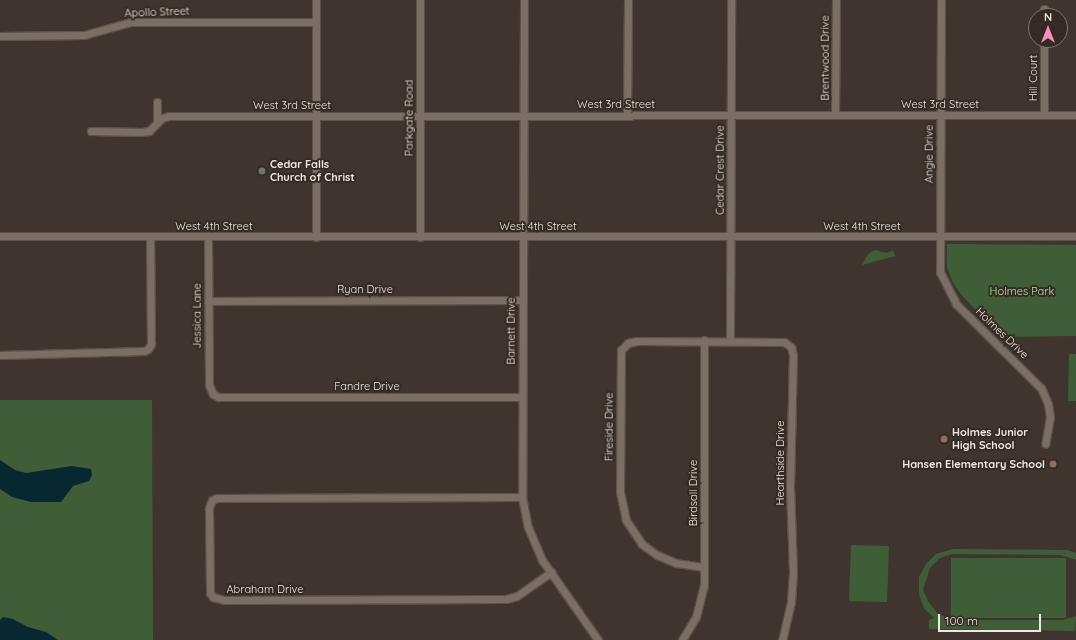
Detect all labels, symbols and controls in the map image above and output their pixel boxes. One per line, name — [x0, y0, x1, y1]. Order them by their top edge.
street label: Apollo Street — [124, 4, 190, 20]
north arrow — [1028, 8, 1068, 48]
text: N — [1044, 10, 1052, 24]
street label: Brentwood Drive — [818, 15, 832, 101]
street label: Hill Court — [1026, 55, 1040, 101]
street label: Parkgate Road — [402, 80, 416, 156]
street label: West 3rd Street — [577, 97, 655, 111]
street label: West 3rd Street — [901, 97, 979, 111]
street label: West 3rd Street — [253, 98, 331, 112]
street label: Cedar Crest Drive — [713, 125, 727, 215]
street label: Angie Drive — [922, 125, 936, 183]
place label: Cedar Falls Church of Christ — [270, 158, 355, 184]
marker: Cedar Falls Church of Christ — [257, 166, 267, 176]
street label: West 4th Street — [175, 219, 253, 233]
street label: West 4th Street — [499, 219, 577, 233]
street label: West 4th Street — [823, 219, 901, 233]
street label: Ryan Drive — [337, 282, 393, 296]
street label: Jessica Lane — [190, 283, 204, 349]
park label: Holmes Park — [990, 284, 1054, 298]
street label: Barnett Drive — [504, 297, 518, 365]
street label: Holmes Drive — [973, 305, 1031, 361]
street label: Fandre Drive — [334, 379, 400, 393]
street label: Fireside Drive — [602, 393, 616, 461]
street label: Hearthside Drive — [773, 421, 787, 505]
place label: Holmes Junior High School — [952, 426, 1028, 452]
marker: Holmes Junior High School — [939, 434, 949, 444]
place label: Hansen Elementary School — [902, 457, 1045, 471]
marker: Hansen Elementary School — [1048, 459, 1058, 469]
street label: Birdsall Drive — [686, 460, 700, 526]
street label: Abraham Drive — [227, 582, 303, 596]
scale bar — [940, 606, 1043, 632]
text: 100 m — [945, 613, 978, 628]

